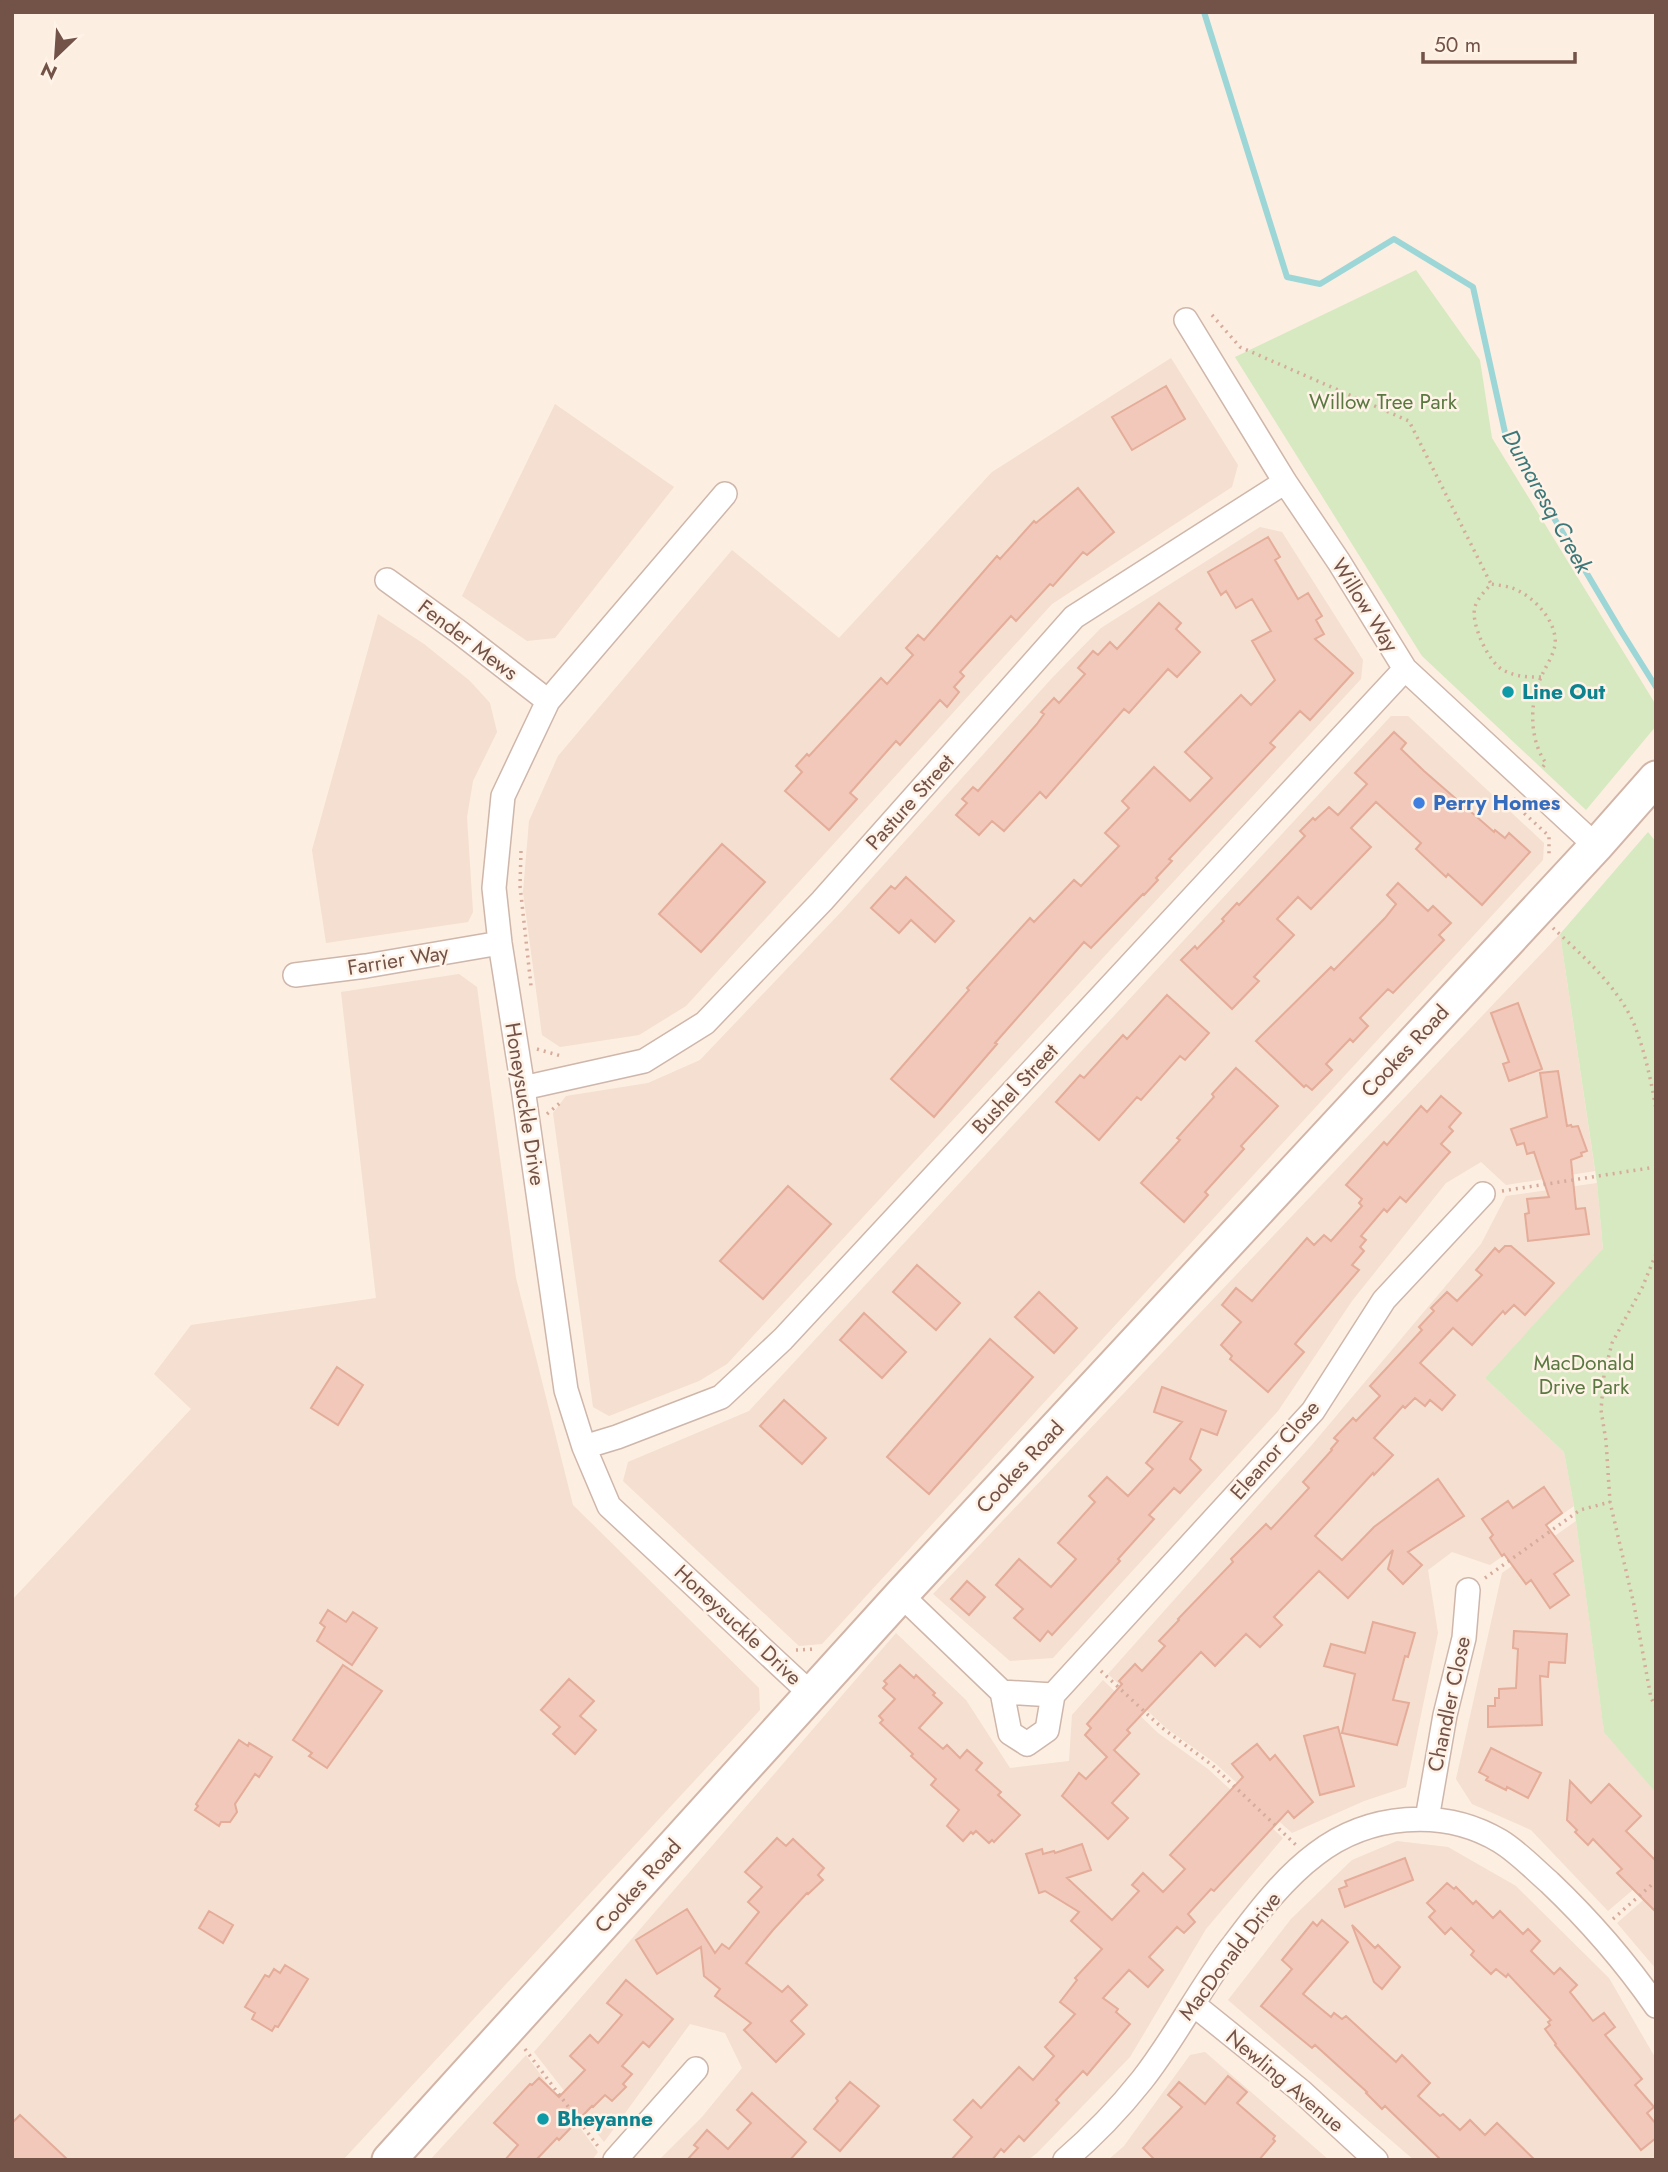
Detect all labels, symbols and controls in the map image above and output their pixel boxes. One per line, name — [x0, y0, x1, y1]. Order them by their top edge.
north arrow — [21, 21, 91, 91]
scale bar — [1423, 21, 1575, 65]
text: 50 m — [1434, 30, 1481, 60]
text: N — [36, 56, 62, 86]
park label: Willow Tree Park — [1309, 387, 1458, 417]
water label: Dumaresq Creek — [1493, 423, 1601, 580]
street label: Willow Way — [1324, 552, 1406, 658]
street label: Fender Mews — [412, 592, 524, 688]
place label: Line Out — [1522, 677, 1606, 707]
marker: Line Out — [1500, 684, 1516, 700]
street label: Pasture Street — [859, 748, 961, 856]
place label: Perry Homes — [1433, 788, 1561, 818]
marker: Perry Homes — [1411, 795, 1427, 811]
street label: Farrier Way — [345, 937, 452, 983]
street label: Cookes Road — [1354, 998, 1456, 1104]
street label: Honeysuckle Drive — [497, 1020, 553, 1188]
street label: Bushel Street — [965, 1037, 1065, 1141]
park label: MacDonald Drive Park — [1534, 1348, 1634, 1402]
street label: Eleanor Close — [1223, 1394, 1327, 1506]
street label: Cookes Road — [969, 1414, 1071, 1520]
street label: Honeysuckle Drive — [668, 1558, 809, 1692]
street label: Chandler Close — [1420, 1633, 1478, 1774]
street label: Cookes Road — [588, 1832, 688, 1940]
street label: MacDonald Drive — [1172, 1885, 1288, 2026]
street label: Newling Avenue — [1219, 2023, 1351, 2140]
place label: Bheyanne — [557, 2104, 653, 2134]
marker: Bheyanne — [535, 2111, 551, 2127]

